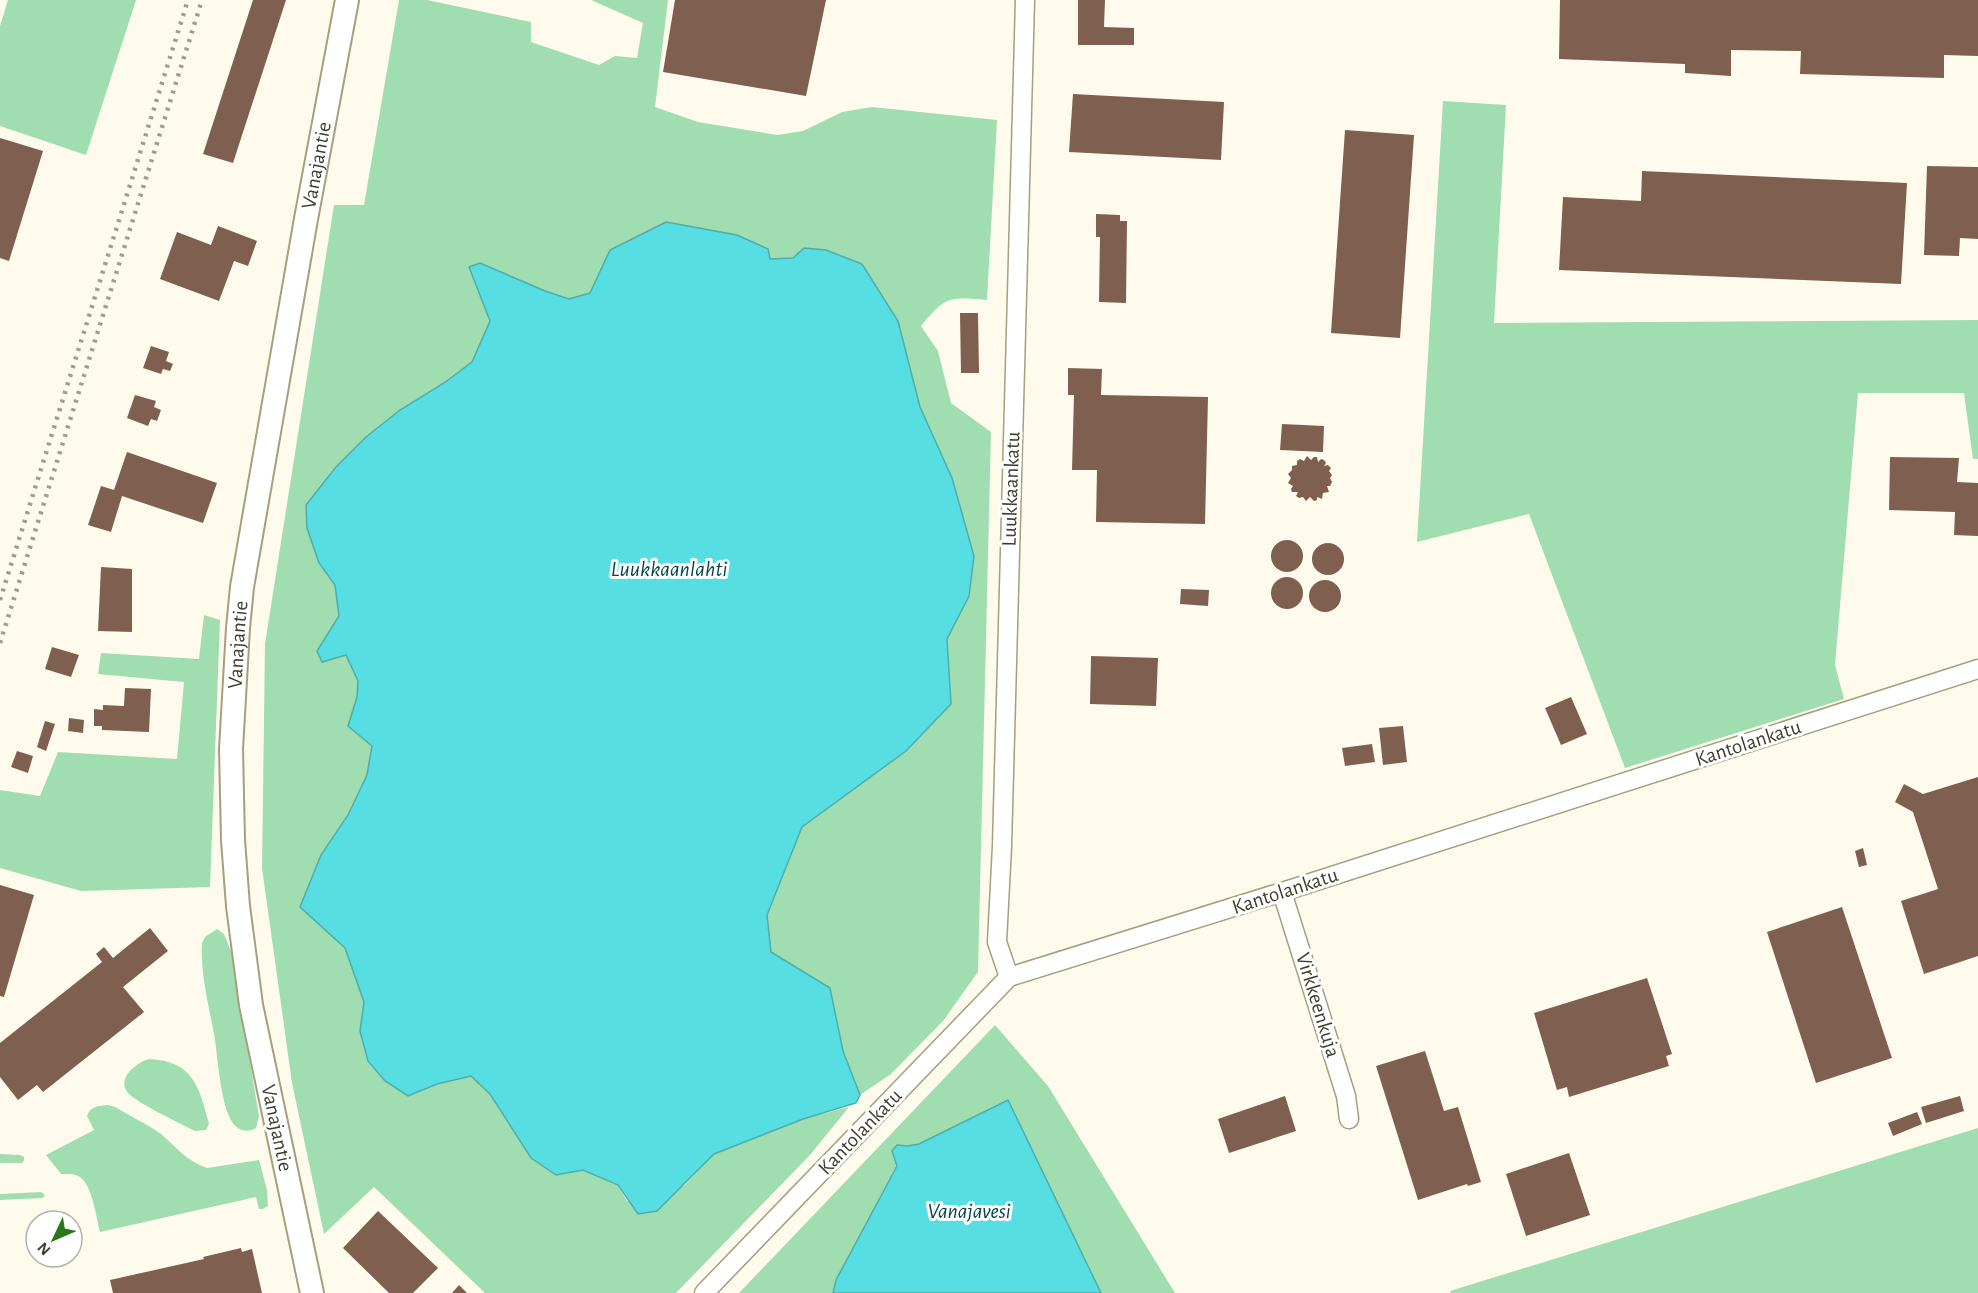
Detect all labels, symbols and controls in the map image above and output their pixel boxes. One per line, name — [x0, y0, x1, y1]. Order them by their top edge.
street label: Vanajantie — [298, 120, 334, 211]
street label: Luukkaankatu — [998, 431, 1024, 547]
water label: Luukkaanlahti — [611, 558, 728, 580]
street label: Vanajantie — [224, 600, 251, 689]
street label: Kantolankatu — [1692, 716, 1804, 770]
street label: Kantolankatu — [1229, 864, 1341, 918]
street label: Virkkeenkuja — [1292, 950, 1344, 1060]
street label: Vanajantie — [258, 1083, 296, 1173]
street label: Kantolankatu — [814, 1085, 906, 1179]
water label: Vanajavesi — [927, 1200, 1011, 1222]
north arrow — [24, 1209, 84, 1269]
text: N — [34, 1239, 54, 1258]

